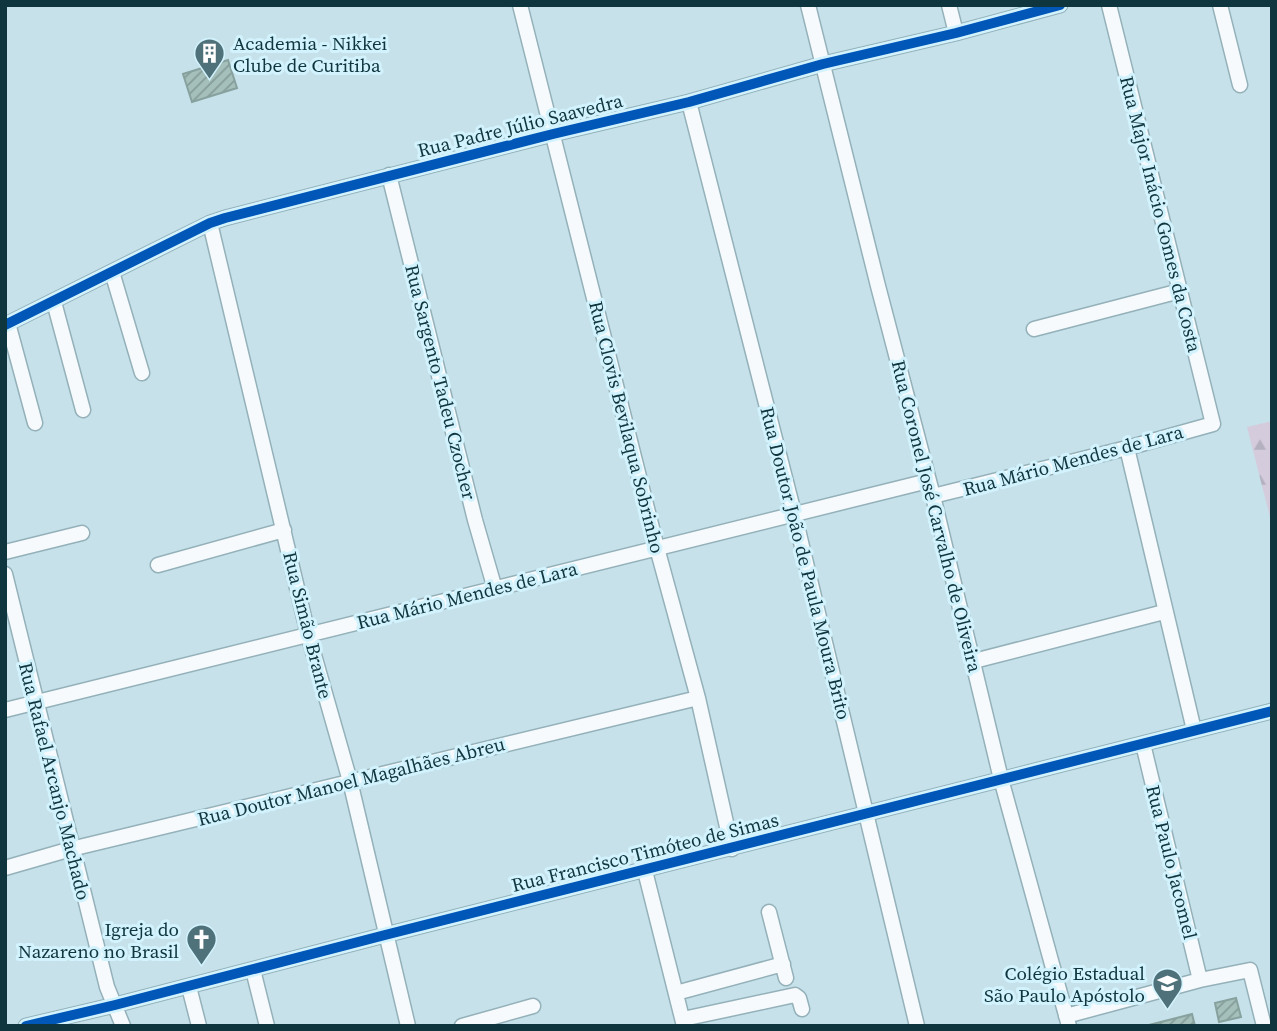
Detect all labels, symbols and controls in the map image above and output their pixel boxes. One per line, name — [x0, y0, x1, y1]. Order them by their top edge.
place label: Academia - Nikkei Clube de Curitiba — [233, 30, 388, 78]
building icon: Academia - Nikkei Clube de Curitiba — [193, 37, 227, 81]
street label: Rua Major Inácio Gomes da Costa — [1114, 73, 1208, 355]
street label: Rua Padre Júlio Saavedra — [415, 87, 626, 163]
street label: Rua Sargento Tadeu Czocher — [399, 262, 483, 502]
street label: Rua Clovis Bevilaqua Sobrinho — [583, 298, 671, 556]
street label: Rua Coronel José Carvalho de Oliveira — [886, 357, 988, 675]
street label: Rua Doutor João de Paula Moura Brito — [754, 404, 858, 722]
street label: Rua Mário Mendes de Lara — [960, 418, 1186, 502]
street label: Rua Simão Brante — [277, 549, 339, 701]
street label: Rua Mário Mendes de Lara — [354, 555, 580, 635]
street label: Rua Rafael Arcanjo Machado — [13, 659, 97, 903]
street label: Rua Doutor Manoel Magalhães Abreu — [195, 730, 507, 832]
street label: Rua Paulo Jacomel — [1140, 782, 1204, 942]
street label: Rua Francisco Timóteo de Simas — [509, 806, 781, 898]
place label: Igreja do Nazareno no Brasil — [18, 916, 179, 964]
church icon: Igreja do Nazareno no Brasil — [185, 923, 219, 967]
place label: Colégio Estadual São Paulo Apóstolo — [984, 960, 1145, 1008]
school or university icon: Colégio Estadual São Paulo Apóstolo — [1151, 967, 1185, 1011]

